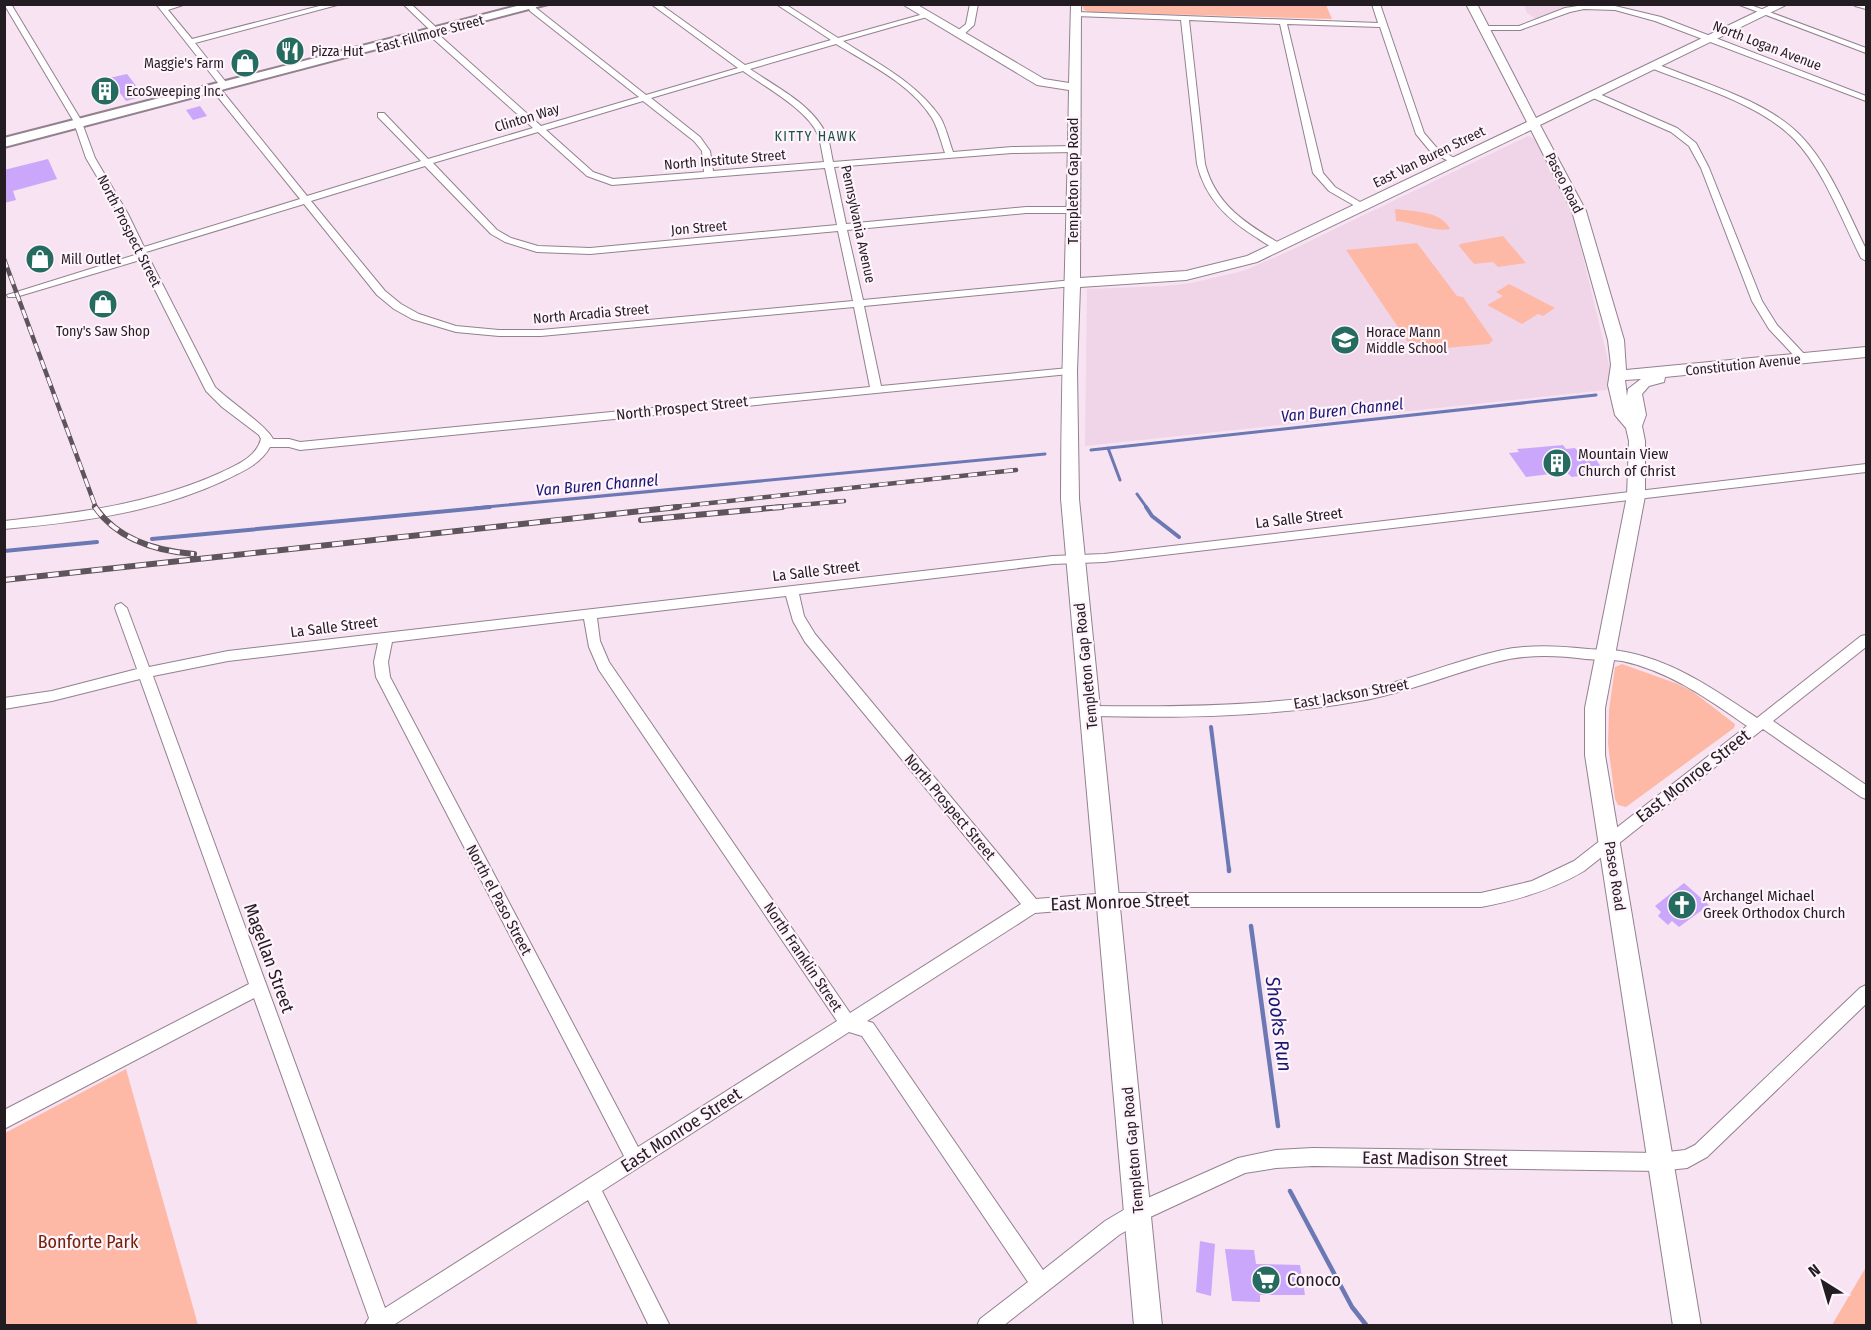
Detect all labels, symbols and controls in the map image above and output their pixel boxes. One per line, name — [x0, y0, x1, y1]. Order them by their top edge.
street label: East Fillmore Street — [374, 11, 486, 57]
street label: North Logan Avenue — [1710, 17, 1824, 75]
restaurant icon: Pizza Hut — [274, 35, 306, 67]
place label: Pizza Hut — [311, 43, 364, 60]
shop icon: Maggie's Farm — [229, 47, 261, 79]
place label: Maggie's Farm — [144, 55, 224, 72]
building icon: EcoSweeping Inc. — [89, 75, 121, 107]
place label: EcoSweeping Inc. — [126, 83, 224, 100]
street label: Clinton Way — [493, 100, 562, 136]
street label: Templeton Gap Road — [1064, 118, 1082, 244]
street label: East Van Buren Street — [1370, 122, 1488, 192]
district label: KITTY HAWK — [774, 128, 858, 145]
street label: North Institute Street — [663, 146, 787, 174]
street label: Paseo Road — [1541, 150, 1587, 216]
street label: Pennsylvania Avenue — [837, 163, 879, 285]
street label: North Prospect Street — [93, 172, 165, 290]
street label: Jon Street — [670, 217, 728, 239]
shop icon: Mill Outlet — [24, 243, 56, 275]
place label: Mill Outlet — [61, 251, 121, 268]
shop icon: Tony's Saw Shop — [87, 288, 119, 320]
street label: North Arcadia Street — [532, 300, 650, 328]
place label: Tony's Saw Shop — [56, 323, 150, 340]
school or university icon: Horace Mann Middle School — [1329, 324, 1361, 356]
place label: Horace Mann Middle School — [1366, 324, 1447, 357]
street label: Constitution Avenue — [1685, 350, 1802, 380]
street label: North Prospect Street — [615, 392, 749, 424]
water label: Van Buren Channel — [1280, 394, 1404, 426]
place label: Mountain View Church of Christ — [1578, 445, 1676, 480]
building icon: Mountain View Church of Christ — [1541, 447, 1573, 479]
water label: Van Buren Channel — [535, 470, 659, 500]
street label: La Salle Street — [1254, 504, 1344, 532]
street label: La Salle Street — [771, 557, 861, 585]
street label: Templeton Gap Road — [1070, 602, 1102, 730]
street label: La Salle Street — [289, 613, 379, 641]
street label: East Jackson Street — [1292, 675, 1410, 713]
street label: East Monroe Street — [1631, 724, 1755, 827]
street label: North Prospect Street — [901, 751, 999, 864]
street label: Paseo Road — [1601, 840, 1629, 912]
street label: North el Paso Street — [462, 842, 536, 958]
place label: Archangel Michael Greek Orthodox Church — [1703, 887, 1845, 922]
street label: East Monroe Street — [1050, 889, 1190, 915]
church icon: Archangel Michael Greek Orthodox Church — [1666, 889, 1698, 921]
street label: North Franklin Street — [760, 899, 846, 1015]
street label: Magellan Street — [239, 900, 299, 1016]
water label: Shooks Run — [1260, 974, 1298, 1073]
street label: East Monroe Street — [617, 1083, 745, 1177]
street label: Templeton Gap Road — [1119, 1086, 1147, 1214]
street label: East Madison Street — [1362, 1147, 1508, 1171]
park label: Bonforte Park — [38, 1231, 139, 1253]
north arrow — [1793, 1252, 1853, 1312]
text: N — [1805, 1260, 1824, 1281]
supermarket icon: Conoco — [1250, 1264, 1282, 1296]
place label: Conoco — [1287, 1269, 1341, 1291]

